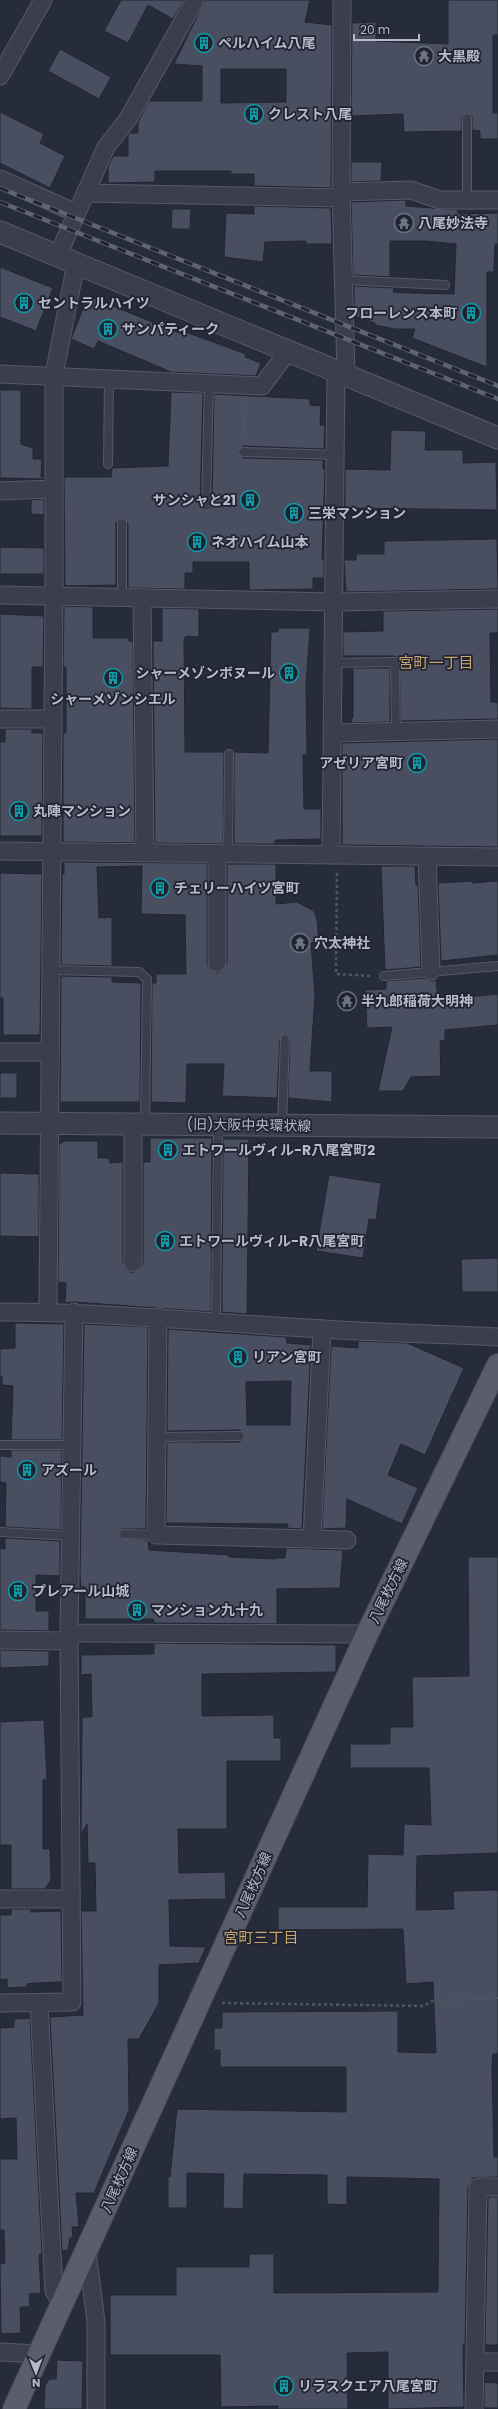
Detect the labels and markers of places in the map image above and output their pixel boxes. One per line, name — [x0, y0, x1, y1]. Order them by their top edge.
building icon: ペルハイム八尾 — [193, 32, 215, 54]
place label: ペルハイム八尾 — [218, 33, 315, 53]
temple icon: 大黒殿 — [413, 45, 435, 67]
place label: 大黒殿 — [438, 46, 480, 66]
building icon: クレスト八尾 — [243, 103, 265, 125]
place label: クレスト八尾 — [268, 104, 352, 124]
temple icon: 八尾妙法寺 — [393, 212, 415, 234]
place label: 八尾妙法寺 — [418, 213, 488, 233]
building icon: セントラルハイツ — [13, 292, 35, 314]
place label: セントラルハイツ — [38, 293, 150, 313]
building icon: フローレンス本町 — [460, 302, 482, 324]
place label: フローレンス本町 — [345, 303, 457, 323]
building icon: サンパティーク — [97, 318, 119, 340]
place label: サンパティーク — [122, 319, 219, 339]
building icon: サンシャと21 — [239, 489, 261, 511]
place label: サンシャと21 — [153, 490, 236, 510]
building icon: 三栄マンション — [283, 502, 305, 524]
place label: 三栄マンション — [308, 503, 406, 523]
building icon: ネオハイム山本 — [186, 531, 208, 553]
place label: ネオハイム山本 — [211, 532, 308, 552]
building icon: シャーメゾンボヌール — [278, 662, 300, 684]
place label: シャーメゾンボヌール — [136, 663, 275, 683]
building icon: シャーメゾンシエル — [102, 667, 124, 689]
place label: シャーメゾンシエル — [50, 689, 176, 709]
building icon: アゼリア宮町 — [406, 752, 428, 774]
place label: アゼリア宮町 — [319, 753, 403, 773]
building icon: 丸陣マンション — [8, 800, 30, 822]
place label: 丸陣マンション — [33, 801, 131, 821]
building icon: チェリーハイツ宮町 — [149, 877, 171, 899]
place label: チェリーハイツ宮町 — [174, 878, 299, 898]
temple icon: 穴太神社 — [289, 932, 311, 954]
place label: 穴太神社 — [314, 933, 370, 953]
temple icon: 半九郎稲荷大明神 — [336, 990, 358, 1012]
place label: 半九郎稲荷大明神 — [361, 991, 473, 1011]
building icon: エトワールヴィル-R八尾宮町2 — [157, 1139, 179, 1161]
place label: エトワールヴィル-R八尾宮町2 — [182, 1140, 375, 1160]
building icon: エトワールヴィル-R八尾宮町 — [154, 1230, 176, 1252]
place label: エトワールヴィル-R八尾宮町 — [179, 1231, 364, 1251]
building icon: リアン宮町 — [227, 1346, 249, 1368]
place label: リアン宮町 — [252, 1347, 321, 1367]
building icon: アズール — [16, 1459, 38, 1481]
place label: アズール — [41, 1460, 97, 1480]
building icon: プレアール山城 — [7, 1580, 29, 1602]
place label: プレアール山城 — [32, 1581, 129, 1601]
building icon: マンション九十九 — [126, 1599, 148, 1621]
place label: マンション九十九 — [151, 1600, 263, 1620]
building icon: リラスクエア八尾宮町 — [273, 2375, 295, 2397]
place label: リラスクエア八尾宮町 — [298, 2376, 438, 2396]

